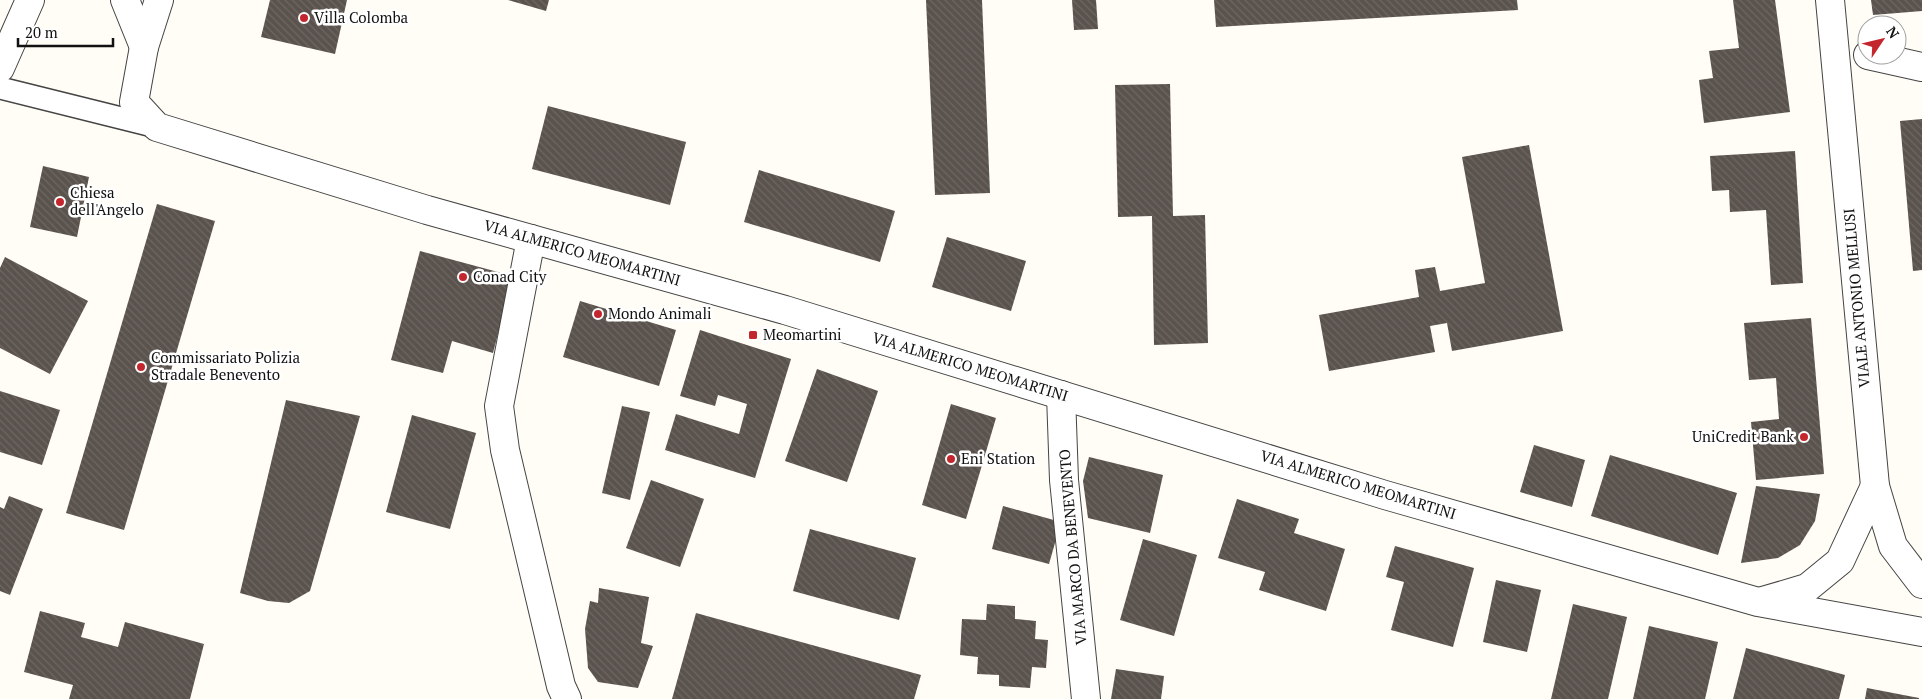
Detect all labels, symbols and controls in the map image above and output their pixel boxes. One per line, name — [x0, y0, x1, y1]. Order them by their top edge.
place label: Villa Colomba — [314, 7, 409, 27]
marker: Villa Colomba — [298, 12, 310, 24]
scale bar — [18, 15, 112, 47]
north arrow — [1857, 15, 1907, 65]
text: 20 m — [25, 22, 58, 42]
text: N — [1882, 22, 1904, 42]
place label: Chiesa dell'Angelo — [70, 182, 144, 219]
marker: Chiesa dell'Angelo — [54, 196, 66, 208]
street label: VIALE ANTONIO MELLUSI — [1838, 208, 1874, 389]
street label: VIA ALMERICO MEOMARTINI — [482, 214, 683, 290]
place label: Conad City — [473, 266, 547, 286]
marker: Conad City — [457, 271, 469, 283]
place label: Mondo Animali — [608, 303, 711, 323]
marker: Mondo Animali — [592, 308, 604, 320]
place label: Meomartini — [763, 324, 842, 344]
street label: VIA ALMERICO MEOMARTINI — [870, 327, 1071, 405]
marker: Meomartini — [747, 329, 759, 341]
place label: Commissariato Polizia Stradale Benevento — [151, 347, 301, 384]
marker: Commissariato Polizia Stradale Benevento — [135, 361, 147, 373]
place label: UniCredit Bank — [1692, 426, 1794, 446]
marker: UniCredit Bank — [1798, 431, 1810, 443]
street label: VIA ALMERICO MEOMARTINI — [1258, 445, 1459, 523]
place label: Eni Station — [961, 448, 1035, 468]
street label: VIA MARCO DA BENEVENTO — [1053, 448, 1091, 646]
marker: Eni Station — [945, 453, 957, 465]

